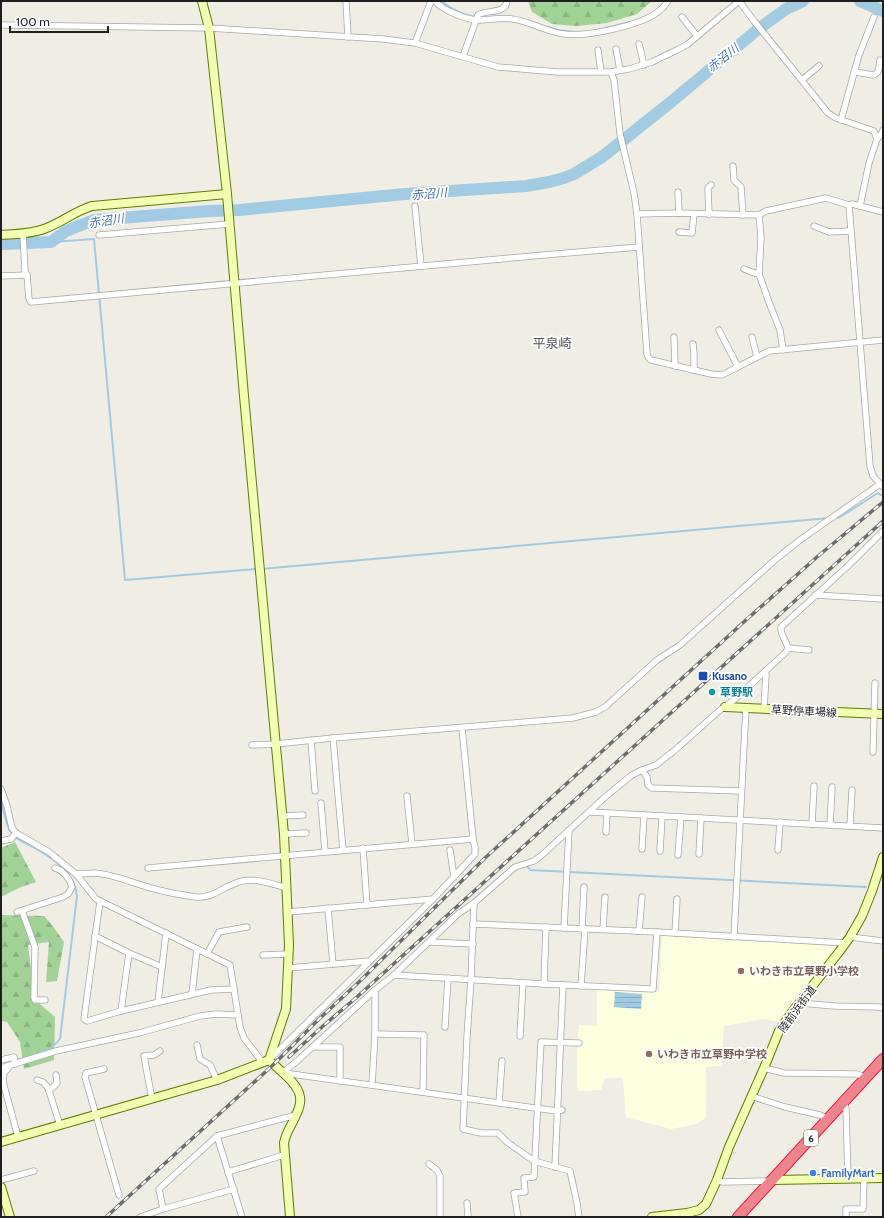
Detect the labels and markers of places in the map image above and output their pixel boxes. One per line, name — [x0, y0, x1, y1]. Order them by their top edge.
place label: Kusano — [712, 669, 747, 683]
marker: Kusano — [697, 670, 709, 682]
place label: 草野駅 — [720, 685, 753, 699]
marker: 草野駅 — [707, 687, 717, 697]
place label: いわき市立草野小学校 — [749, 964, 859, 978]
marker: いわき市立草野小学校 — [736, 966, 746, 976]
place label: いわき市立草野中学校 — [657, 1047, 767, 1061]
marker: いわき市立草野中学校 — [644, 1049, 654, 1059]
place label: FamilyMart — [821, 1166, 875, 1180]
marker: FamilyMart — [808, 1168, 818, 1178]

